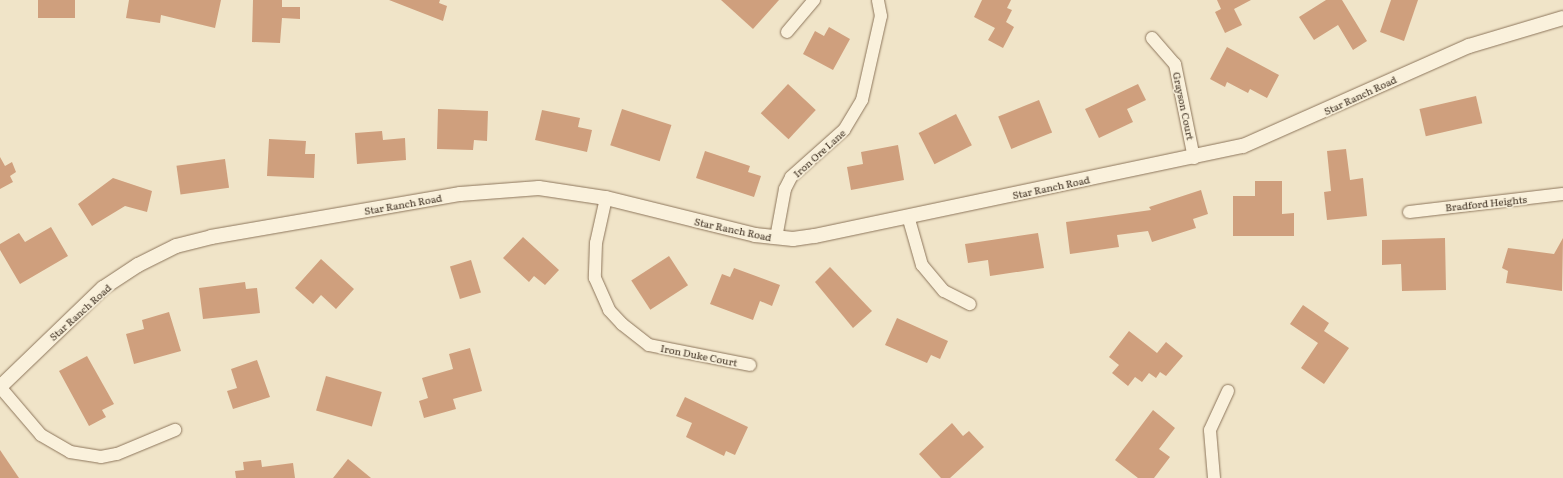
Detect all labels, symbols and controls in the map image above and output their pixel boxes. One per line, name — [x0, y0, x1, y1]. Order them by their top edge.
street label: Grayson Court — [1171, 71, 1197, 141]
street label: Star Ranch Road — [1322, 73, 1398, 117]
street label: Iron Ore Lane — [790, 126, 848, 180]
street label: Star Ranch Road — [1011, 173, 1091, 201]
street label: Star Ranch Road — [363, 191, 443, 217]
street label: Bradford Heights — [1445, 193, 1527, 213]
street label: Star Ranch Road — [693, 215, 773, 243]
street label: Star Ranch Road — [47, 281, 113, 343]
street label: Iron Duke Court — [659, 342, 739, 368]

